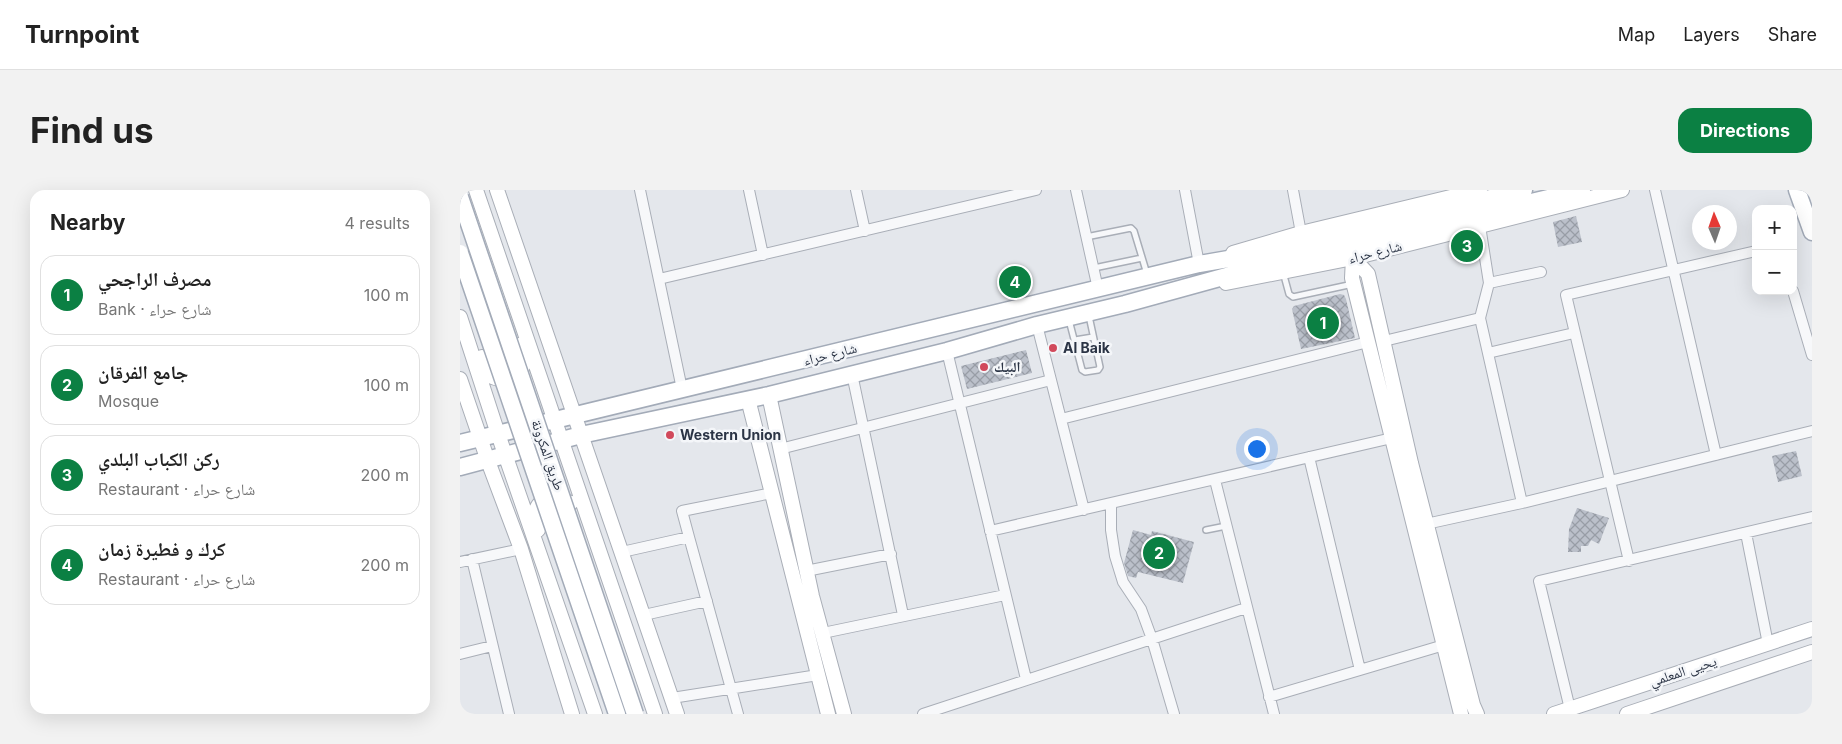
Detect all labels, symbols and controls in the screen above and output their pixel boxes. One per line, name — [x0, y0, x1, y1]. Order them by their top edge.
text: Turnpoint — [25, 20, 139, 49]
text: Map — [1618, 24, 1655, 45]
text: Layers — [1683, 24, 1740, 45]
text: Share — [1768, 24, 1817, 45]
button: Directions — [1678, 108, 1812, 153]
text: Find us — [30, 109, 154, 151]
north arrow — [1692, 205, 1737, 250]
map controls — [1752, 205, 1797, 295]
button: + — [1752, 205, 1797, 250]
text: Nearby — [50, 210, 125, 235]
text: 4 results — [345, 213, 410, 233]
pin: 3 — [1451, 227, 1483, 265]
street label: شارع حراء — [1346, 237, 1404, 268]
button: − — [1752, 250, 1797, 295]
pin: 4 — [999, 263, 1031, 301]
text: مصرف الراجحي — [98, 268, 212, 291]
text: 1 — [64, 285, 70, 305]
text: 100 m — [364, 285, 409, 305]
text: Bank · شارع حراء — [98, 299, 212, 319]
pin: 1 — [1307, 304, 1339, 342]
street label: شارع حراء — [801, 339, 859, 370]
place label: Al Baik — [1063, 339, 1111, 356]
marker: Al Baik — [1047, 342, 1059, 354]
place label: البيك — [994, 358, 1021, 376]
text: جامع الفرقان — [98, 361, 188, 384]
marker: البيك — [978, 361, 990, 373]
text: 2 — [62, 375, 72, 395]
text: 100 m — [364, 375, 409, 395]
text: Mosque — [98, 391, 159, 411]
street label: طريق المكرونة — [527, 417, 568, 493]
place label: Western Union — [680, 426, 781, 443]
marker: Western Union — [664, 429, 676, 441]
your location — [1244, 436, 1270, 462]
text: ركن الكباب البلدي — [98, 448, 220, 471]
text: 3 — [62, 465, 72, 485]
text: 200 m — [361, 465, 409, 485]
text: Restaurant · شارع حراء — [98, 479, 255, 499]
pin: 2 — [1143, 534, 1175, 572]
text: كرك و فطيرة زمان — [98, 538, 226, 561]
text: 4 — [62, 555, 72, 575]
text: 200 m — [361, 555, 409, 575]
text: Restaurant · شارع حراء — [98, 569, 255, 589]
street label: يحيى المعلمي — [1647, 652, 1720, 693]

